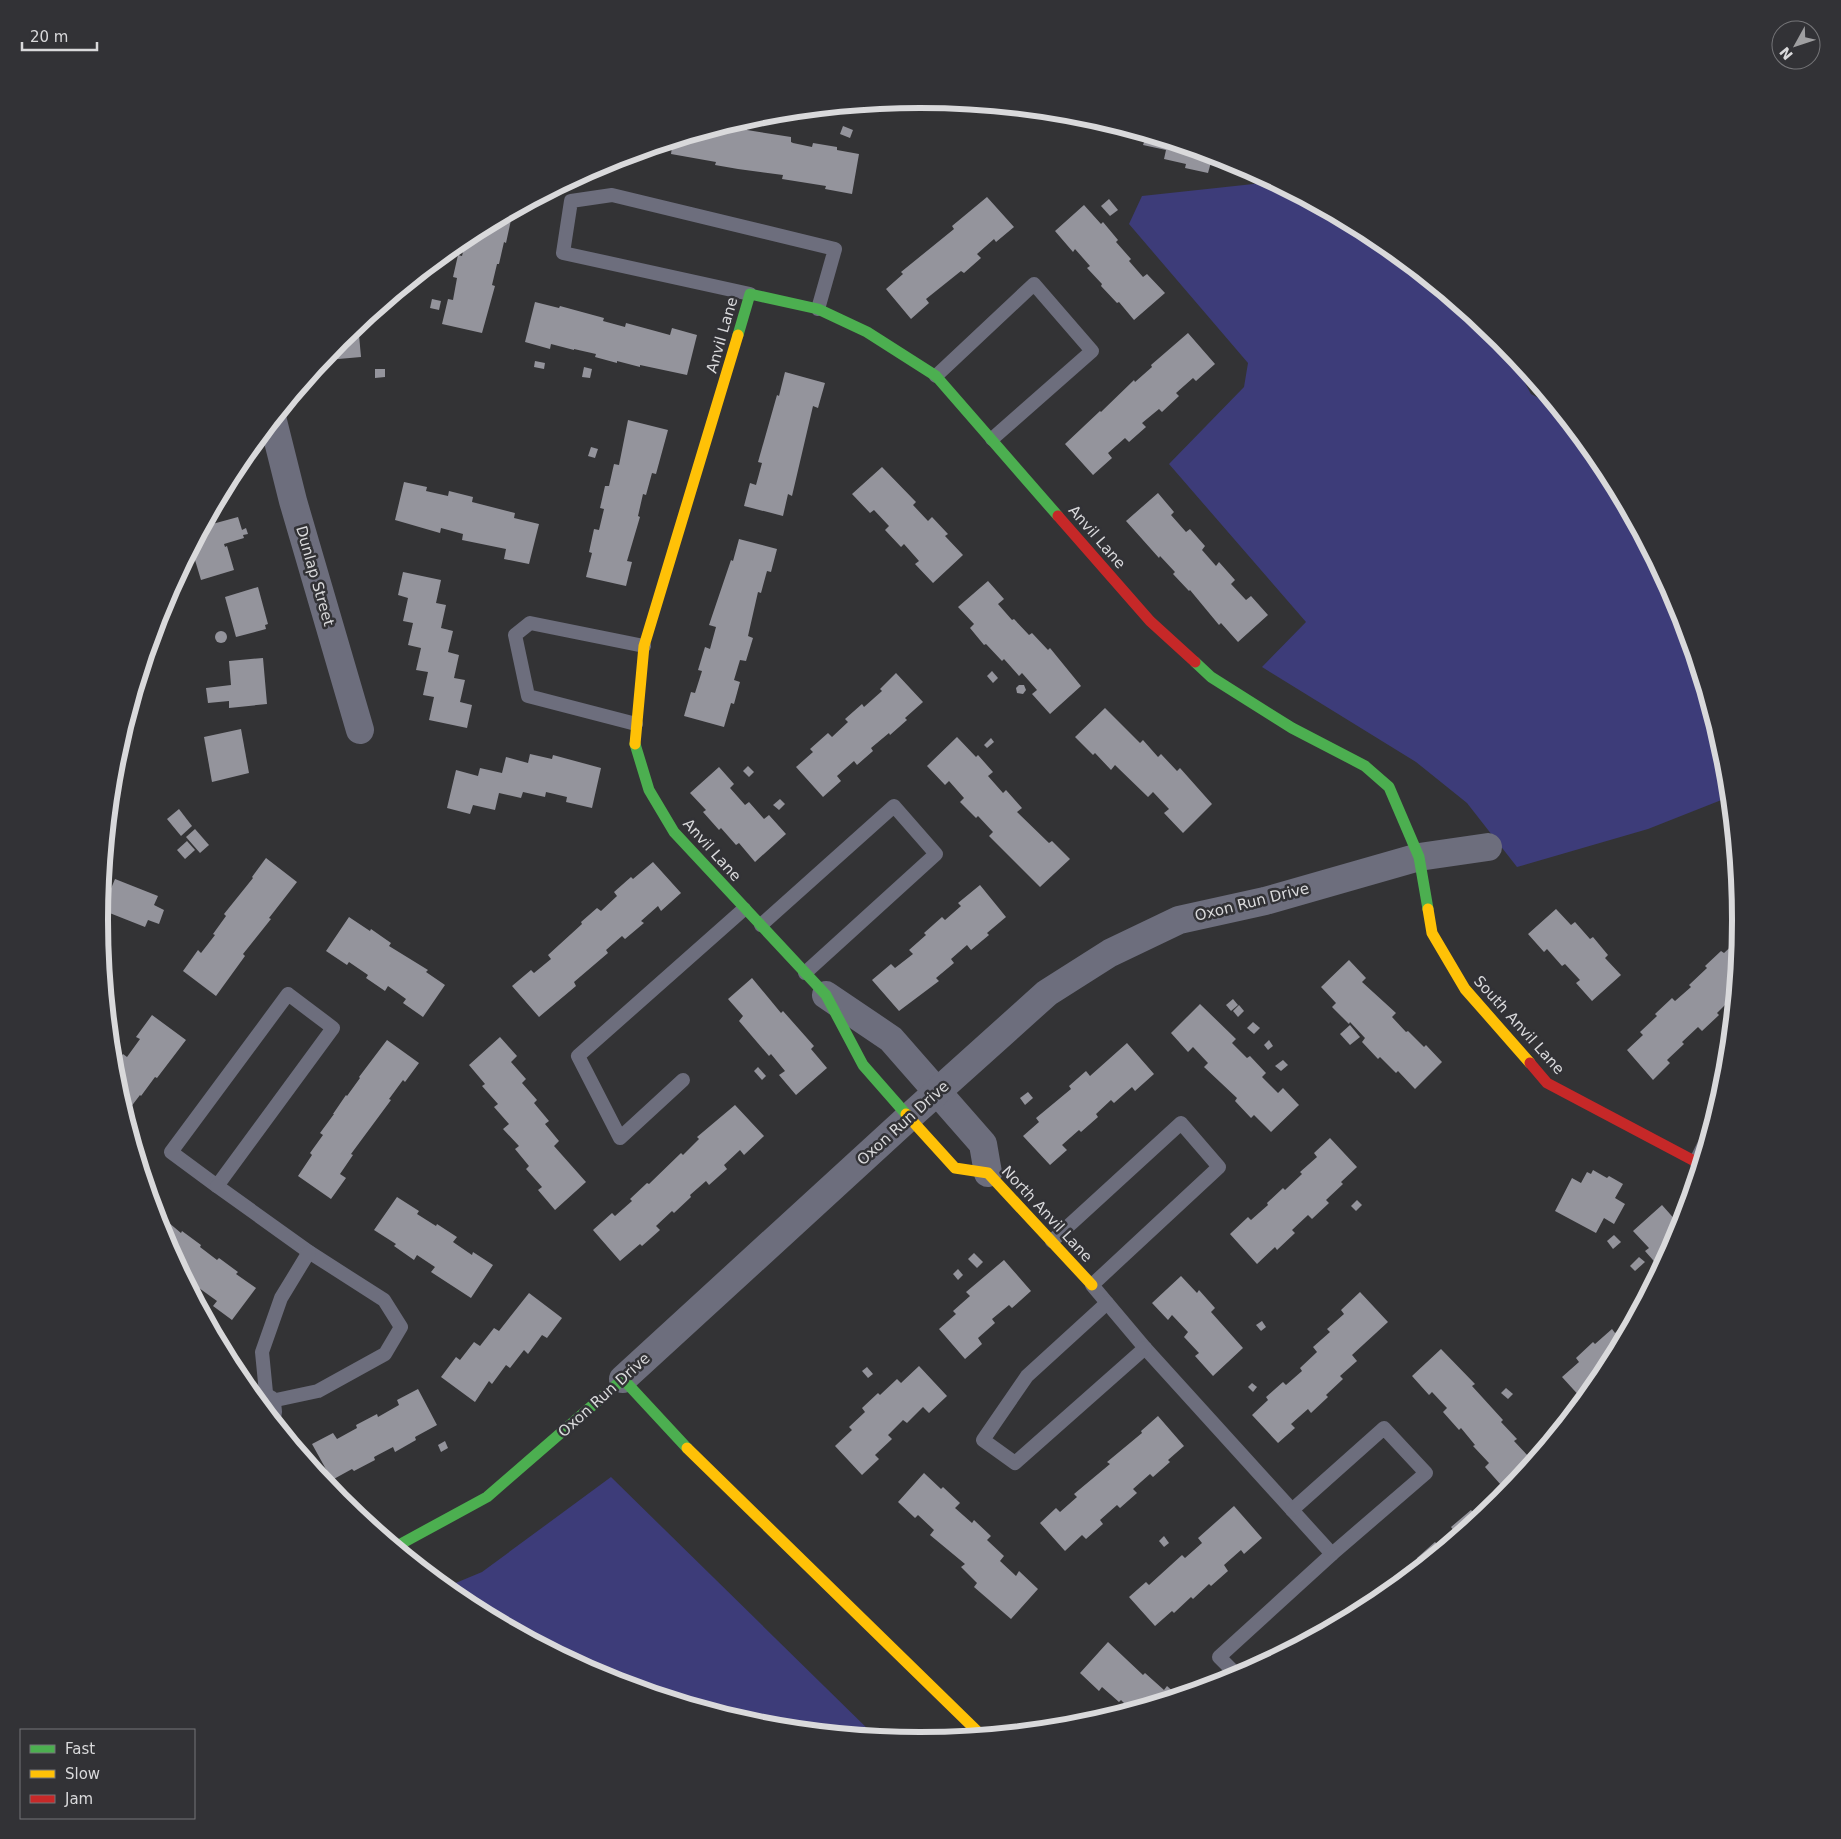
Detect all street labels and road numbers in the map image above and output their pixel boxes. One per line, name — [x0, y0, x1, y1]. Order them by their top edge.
street label: Anvil Lane — [703, 295, 741, 375]
street label: Anvil Lane — [1065, 502, 1129, 572]
street label: Dunlap Street — [292, 524, 338, 628]
street label: Anvil Lane — [679, 815, 745, 885]
street label: Oxon Run Drive — [1193, 879, 1311, 925]
street label: South Anvil Lane — [1470, 972, 1568, 1078]
street label: Oxon Run Drive — [853, 1077, 953, 1169]
street label: North Anvil Lane — [998, 1162, 1096, 1266]
street label: Oxon Run Drive — [554, 1349, 654, 1441]

